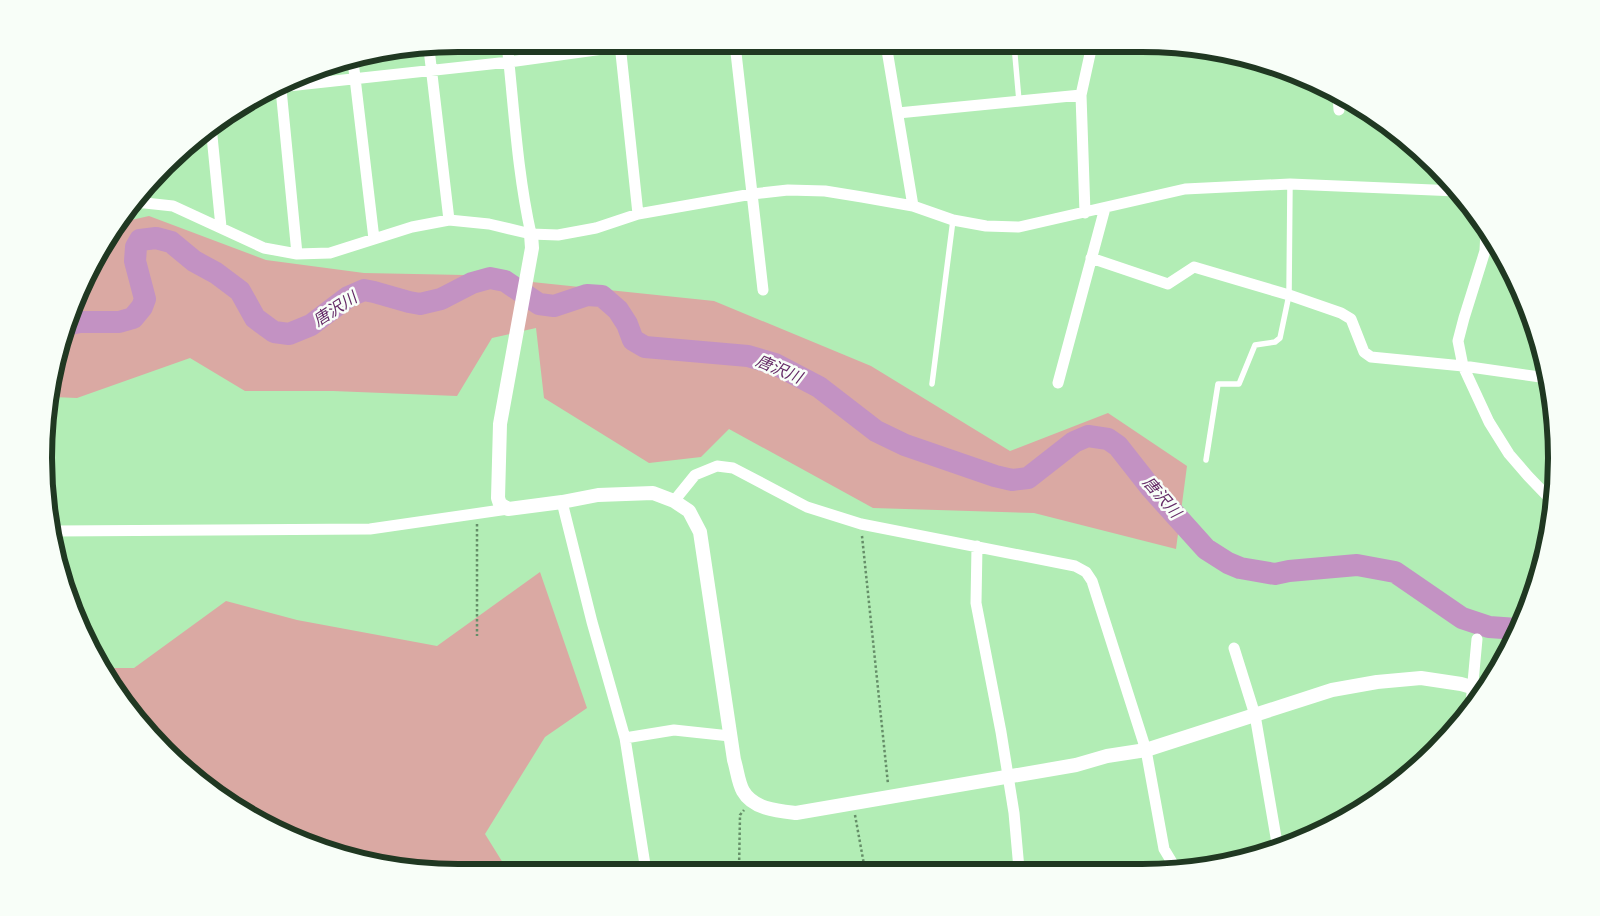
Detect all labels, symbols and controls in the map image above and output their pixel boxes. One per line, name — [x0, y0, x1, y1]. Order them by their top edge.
water label: 唐沢川 — [309, 285, 363, 332]
water label: 唐沢川 — [752, 349, 807, 390]
water label: 唐沢川 — [1138, 471, 1188, 524]

